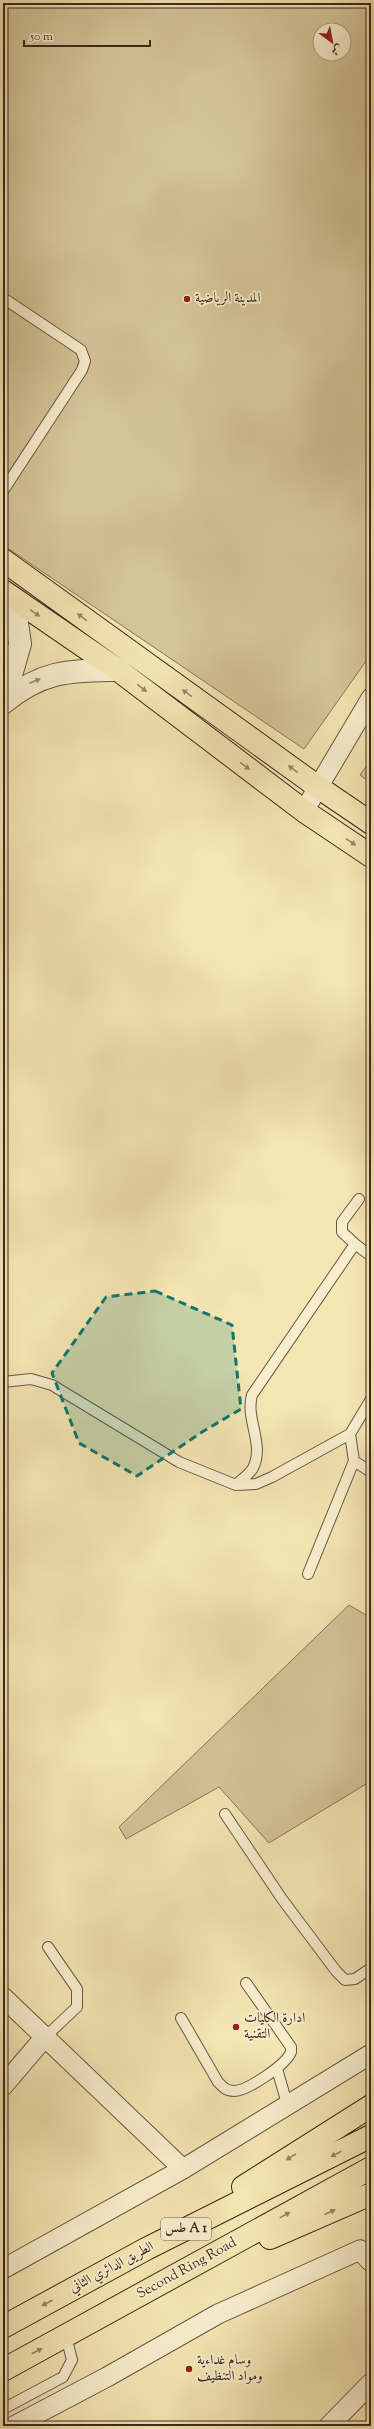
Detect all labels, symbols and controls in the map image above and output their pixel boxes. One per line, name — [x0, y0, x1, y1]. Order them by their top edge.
scale bar — [24, 22, 150, 48]
north arrow — [312, 22, 352, 62]
text: 50 m — [29, 28, 53, 46]
text: ش — [328, 40, 346, 59]
place label: المدينة الرياضية — [195, 289, 261, 309]
marker: المدينة الرياضية — [182, 294, 192, 304]
one-way arrow — [30, 609, 40, 617]
one-way arrow — [76, 613, 87, 621]
one-way arrow — [30, 678, 42, 684]
one-way arrow — [136, 684, 147, 692]
one-way arrow — [182, 689, 193, 697]
one-way arrow — [240, 762, 251, 771]
one-way arrow — [287, 765, 298, 773]
one-way arrow — [346, 838, 356, 846]
place label: ادارة الكليات التقنية — [244, 2009, 305, 2045]
marker: ادارة الكليات التقنية — [231, 2022, 241, 2032]
one-way arrow — [331, 2151, 342, 2157]
one-way arrow — [285, 2153, 297, 2160]
one-way arrow — [325, 2208, 337, 2214]
one-way arrow — [279, 2212, 291, 2219]
road number: طس A 1 — [161, 2218, 211, 2240]
street label: Second Ring Road — [133, 2233, 241, 2305]
street label: الطريق الدائري الثاني — [66, 2237, 158, 2299]
one-way arrow — [41, 2300, 52, 2306]
one-way arrow — [32, 2348, 43, 2355]
place label: وسام غداءية ومواد التنظيف — [197, 2351, 263, 2387]
marker: وسام غداءية ومواد التنظيف — [184, 2364, 194, 2374]

